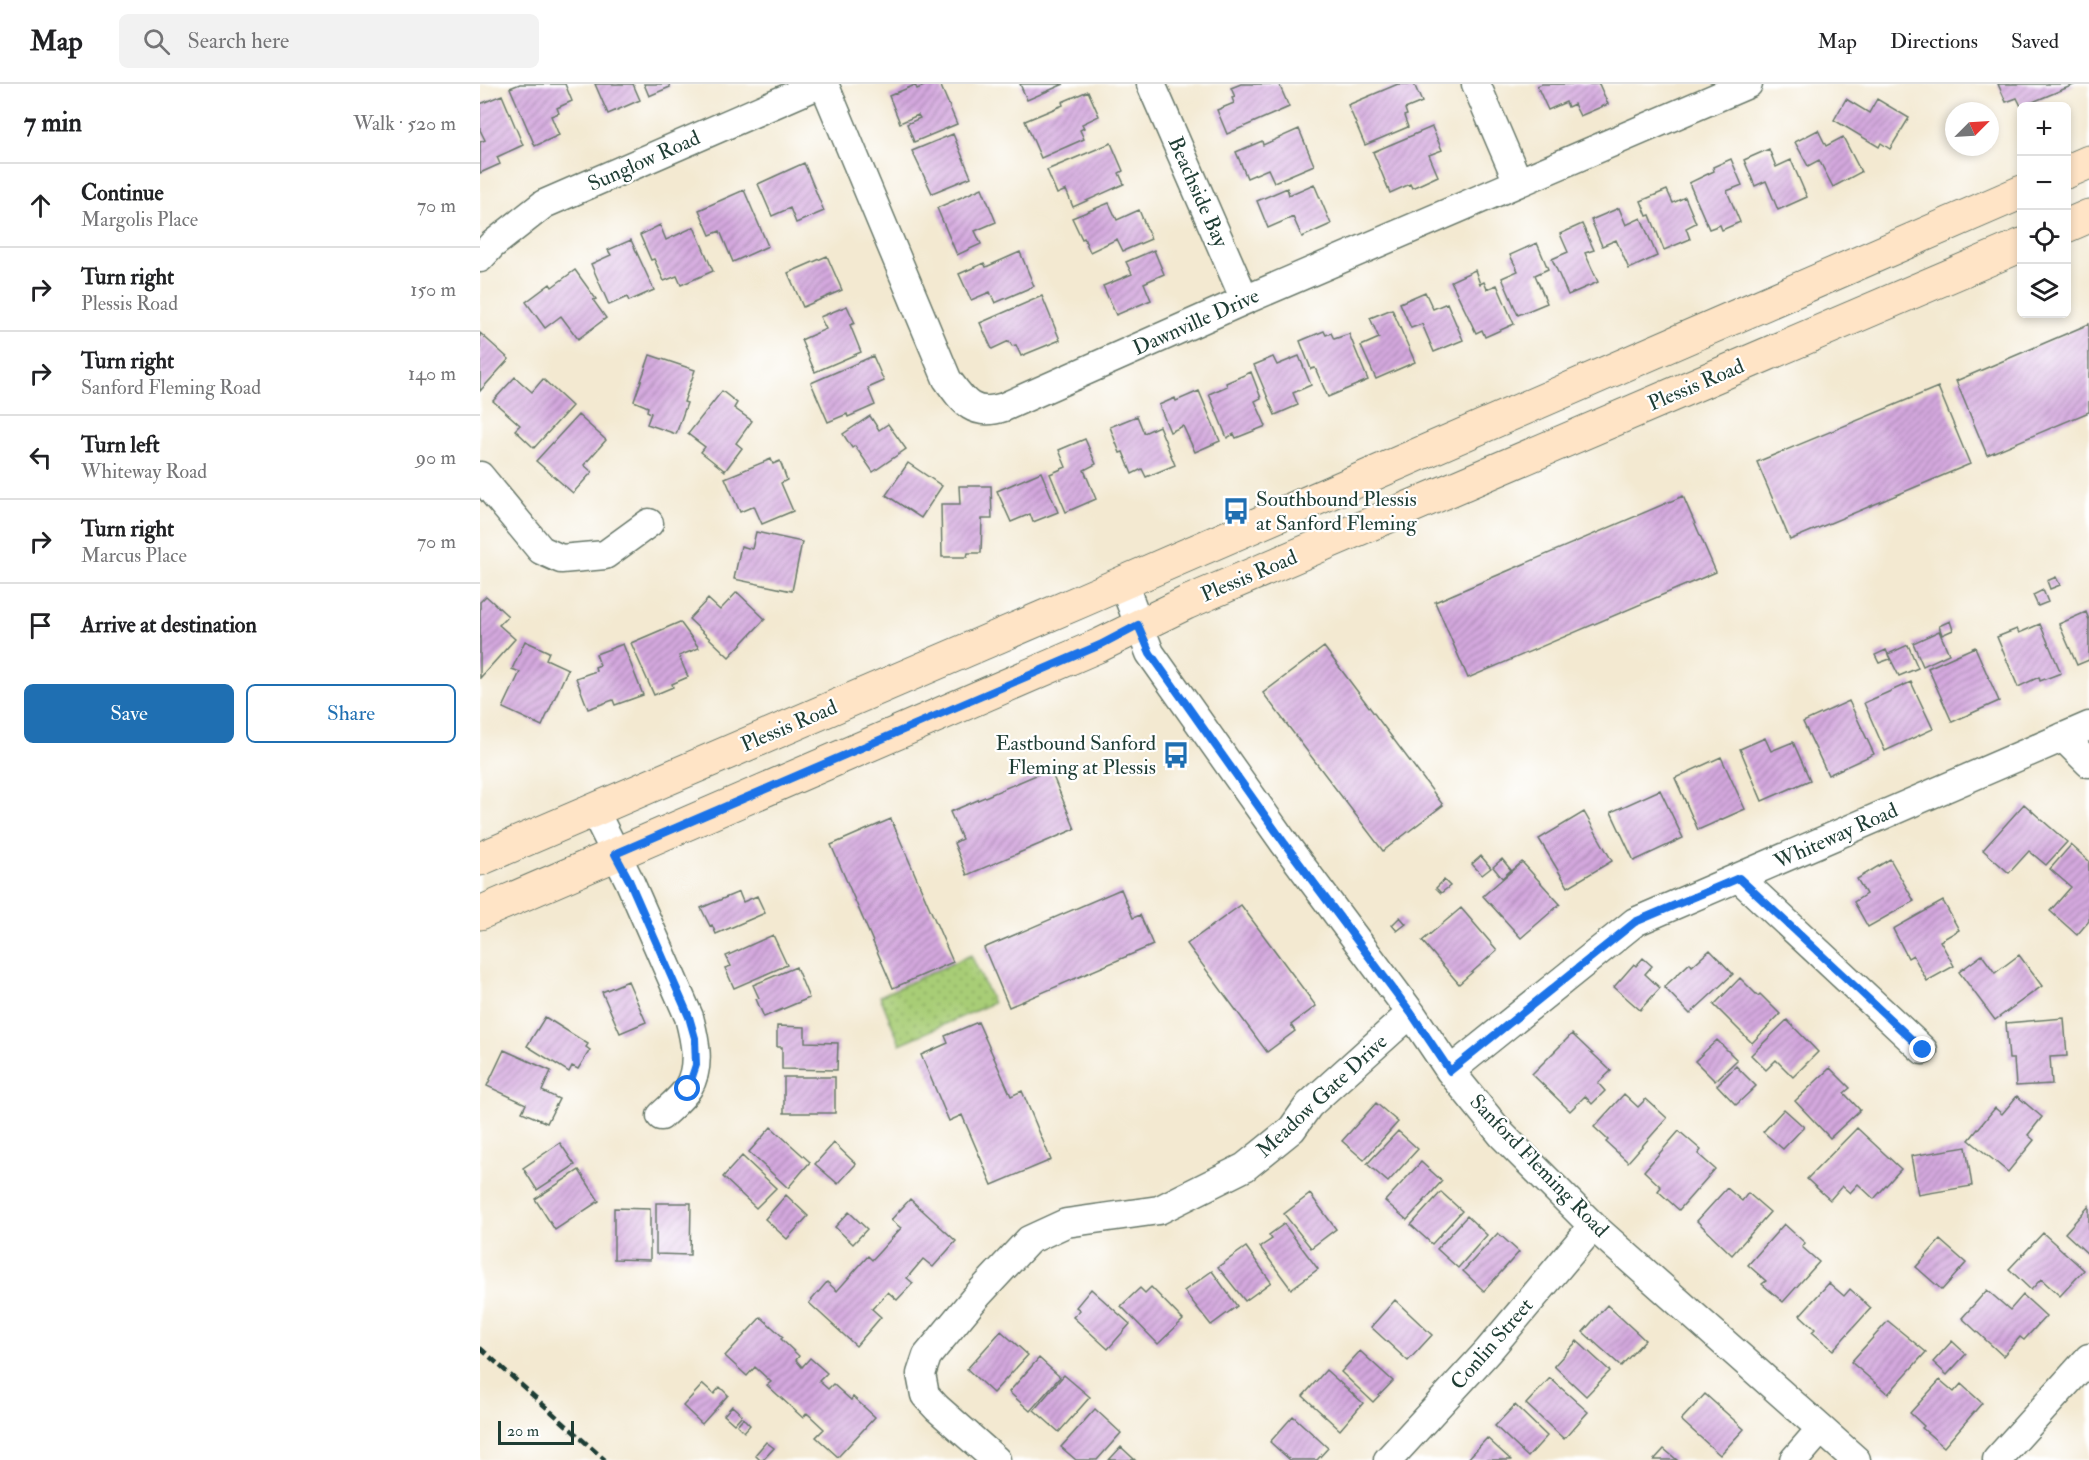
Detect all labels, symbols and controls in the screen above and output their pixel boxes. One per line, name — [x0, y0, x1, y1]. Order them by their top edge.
search box — [119, 14, 539, 68]
text: Map — [30, 24, 83, 59]
icon: search — [140, 25, 173, 58]
text: Search here — [188, 27, 289, 55]
text: Map — [1817, 28, 1857, 55]
text: Directions — [1890, 28, 1978, 55]
text: Saved — [2011, 28, 2059, 55]
north arrow — [1945, 102, 1999, 156]
map controls — [2017, 102, 2071, 318]
button: + — [2017, 102, 2071, 156]
text: 7 min — [24, 107, 82, 139]
text: Walk · 520 m — [353, 111, 456, 136]
street label: Sunglow Road — [584, 124, 705, 198]
street label: Beachside Bay — [1162, 132, 1235, 252]
button: − — [2017, 156, 2071, 210]
text: Continue — [81, 179, 164, 207]
icon: ahead — [24, 189, 57, 222]
text: 70 m — [417, 193, 456, 218]
text: Margolis Place — [81, 207, 198, 232]
button: locate — [2017, 210, 2071, 264]
text: Turn right — [81, 263, 174, 291]
button: layers — [2017, 264, 2071, 318]
icon: right — [24, 273, 57, 306]
text: 150 m — [410, 277, 456, 302]
street label: Dawnville Drive — [1129, 282, 1264, 362]
text: Plessis Road — [81, 291, 178, 316]
text: Turn right — [81, 347, 174, 375]
street label: Plessis Road — [1644, 352, 1749, 417]
icon: right — [24, 357, 57, 390]
text: 140 m — [408, 361, 456, 386]
text: Sanford Fleming Road — [81, 375, 261, 400]
text: Turn left — [81, 431, 160, 459]
icon: left — [24, 441, 57, 474]
text: 90 m — [416, 445, 456, 470]
text: Whiteway Road — [81, 459, 207, 484]
place label: Southbound Plessis at Sanford Fleming — [1256, 486, 1417, 537]
bus stop icon: Southbound Plessis at Sanford Fleming — [1221, 496, 1251, 526]
text: Turn right — [81, 515, 174, 543]
icon: right — [24, 525, 57, 558]
text: 70 m — [417, 529, 456, 554]
text: Marcus Place — [81, 543, 187, 568]
street label: Plessis Road — [1197, 543, 1302, 608]
icon: arrive — [24, 609, 57, 642]
text: Arrive at destination — [81, 611, 257, 639]
button: Save — [24, 684, 234, 743]
button: Share — [246, 684, 456, 743]
street label: Plessis Road — [737, 693, 842, 758]
place label: Eastbound Sanford Fleming at Plessis — [995, 730, 1157, 781]
bus stop icon: Eastbound Sanford Fleming at Plessis — [1161, 740, 1191, 770]
street label: Whiteway Road — [1769, 796, 1903, 876]
street label: Meadow Gate Drive — [1251, 1028, 1393, 1164]
route end — [1909, 1036, 1935, 1062]
route start — [674, 1075, 700, 1101]
street label: Sanford Fleming Road — [1464, 1089, 1615, 1244]
street label: Conlin Street — [1445, 1292, 1539, 1396]
scale bar — [498, 1418, 574, 1446]
text: 20 m — [507, 1421, 539, 1441]

